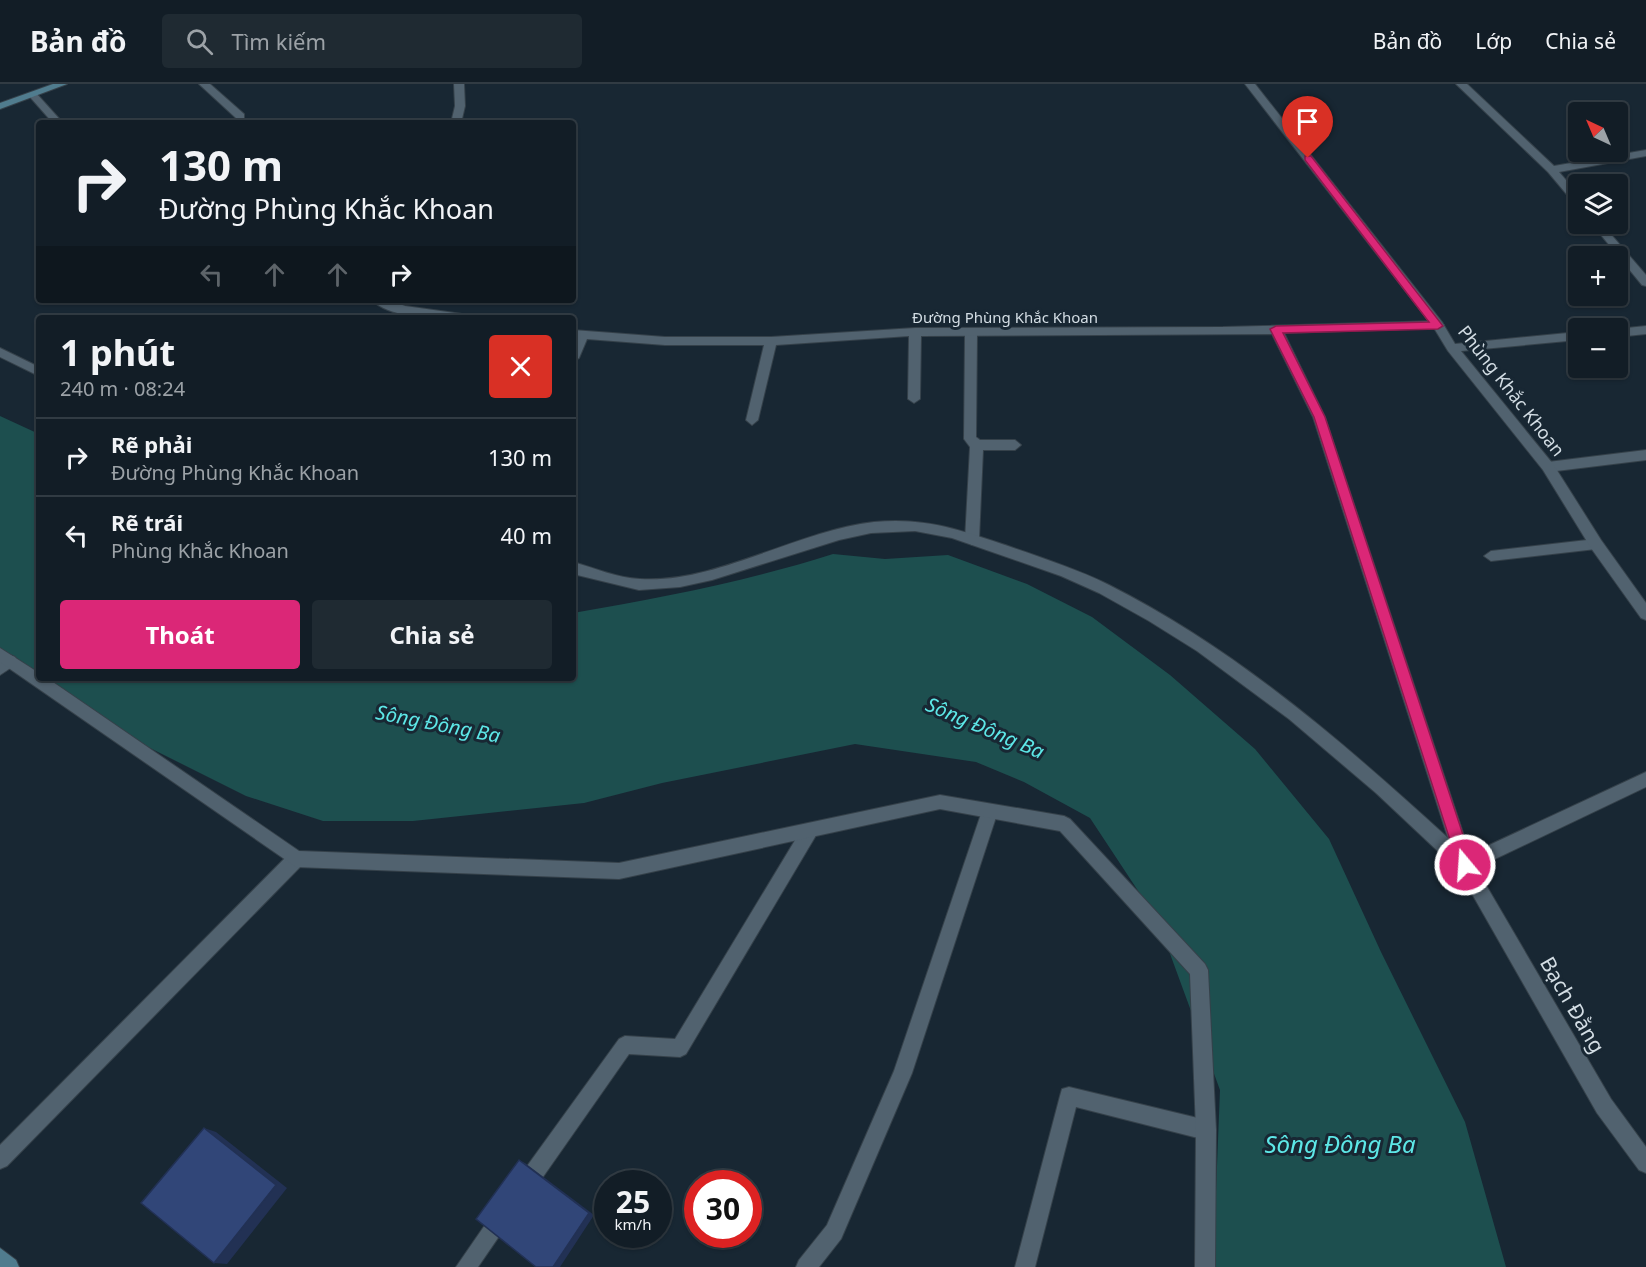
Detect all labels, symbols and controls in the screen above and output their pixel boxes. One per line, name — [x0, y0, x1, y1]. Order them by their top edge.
search box — [162, 14, 582, 68]
text: Bản đồ — [30, 22, 126, 60]
icon: search — [183, 25, 216, 58]
text: Tìm kiếm — [231, 26, 326, 56]
text: Bản đồ — [1373, 27, 1442, 55]
text: Lớp — [1475, 27, 1512, 55]
text: Chia sẻ — [1545, 27, 1616, 55]
pin — [1282, 96, 1333, 158]
north arrow — [1568, 102, 1628, 162]
map controls — [1568, 102, 1628, 378]
icon: arrive — [1291, 105, 1324, 138]
text: 130 m — [159, 136, 283, 193]
icon: right — [60, 144, 138, 222]
button: layers — [1568, 174, 1628, 234]
text: Đường Phùng Khắc Khoan — [159, 190, 494, 227]
button: + — [1568, 246, 1628, 306]
icon: left — [195, 258, 228, 291]
icon: ahead — [258, 258, 291, 291]
icon: ahead — [321, 258, 354, 291]
icon: right — [384, 258, 417, 291]
street label: Đường Phùng Khắc Khoan — [912, 307, 1098, 327]
button: − — [1568, 318, 1628, 378]
street label: Phùng Khắc Khoan — [1453, 320, 1571, 461]
text: 1 phút — [60, 328, 175, 377]
button: close — [489, 335, 552, 398]
text: 240 m · 08:24 — [60, 375, 185, 402]
text: Rẽ phải — [111, 429, 192, 459]
icon: right — [60, 441, 93, 474]
text: 130 m — [488, 442, 552, 472]
text: Đường Phùng Khắc Khoan — [111, 459, 359, 486]
text: Rẽ trái — [111, 507, 183, 537]
icon: left — [60, 519, 93, 552]
text: 40 m — [501, 520, 552, 550]
text: Phùng Khắc Khoan — [111, 537, 289, 564]
button: Thoát — [60, 600, 300, 669]
button: Chia sẻ — [312, 600, 552, 669]
water label: Sông Đông Ba — [922, 690, 1048, 765]
water label: Sông Đông Ba — [374, 698, 503, 749]
position arrow — [1433, 833, 1497, 897]
street label: Bạch Đằng — [1534, 951, 1612, 1058]
water label: Sông Đông Ba — [1264, 1127, 1416, 1160]
speed limit sign: 30 — [684, 1170, 762, 1248]
text: 25 — [616, 1181, 650, 1222]
text: km/h — [615, 1214, 651, 1234]

